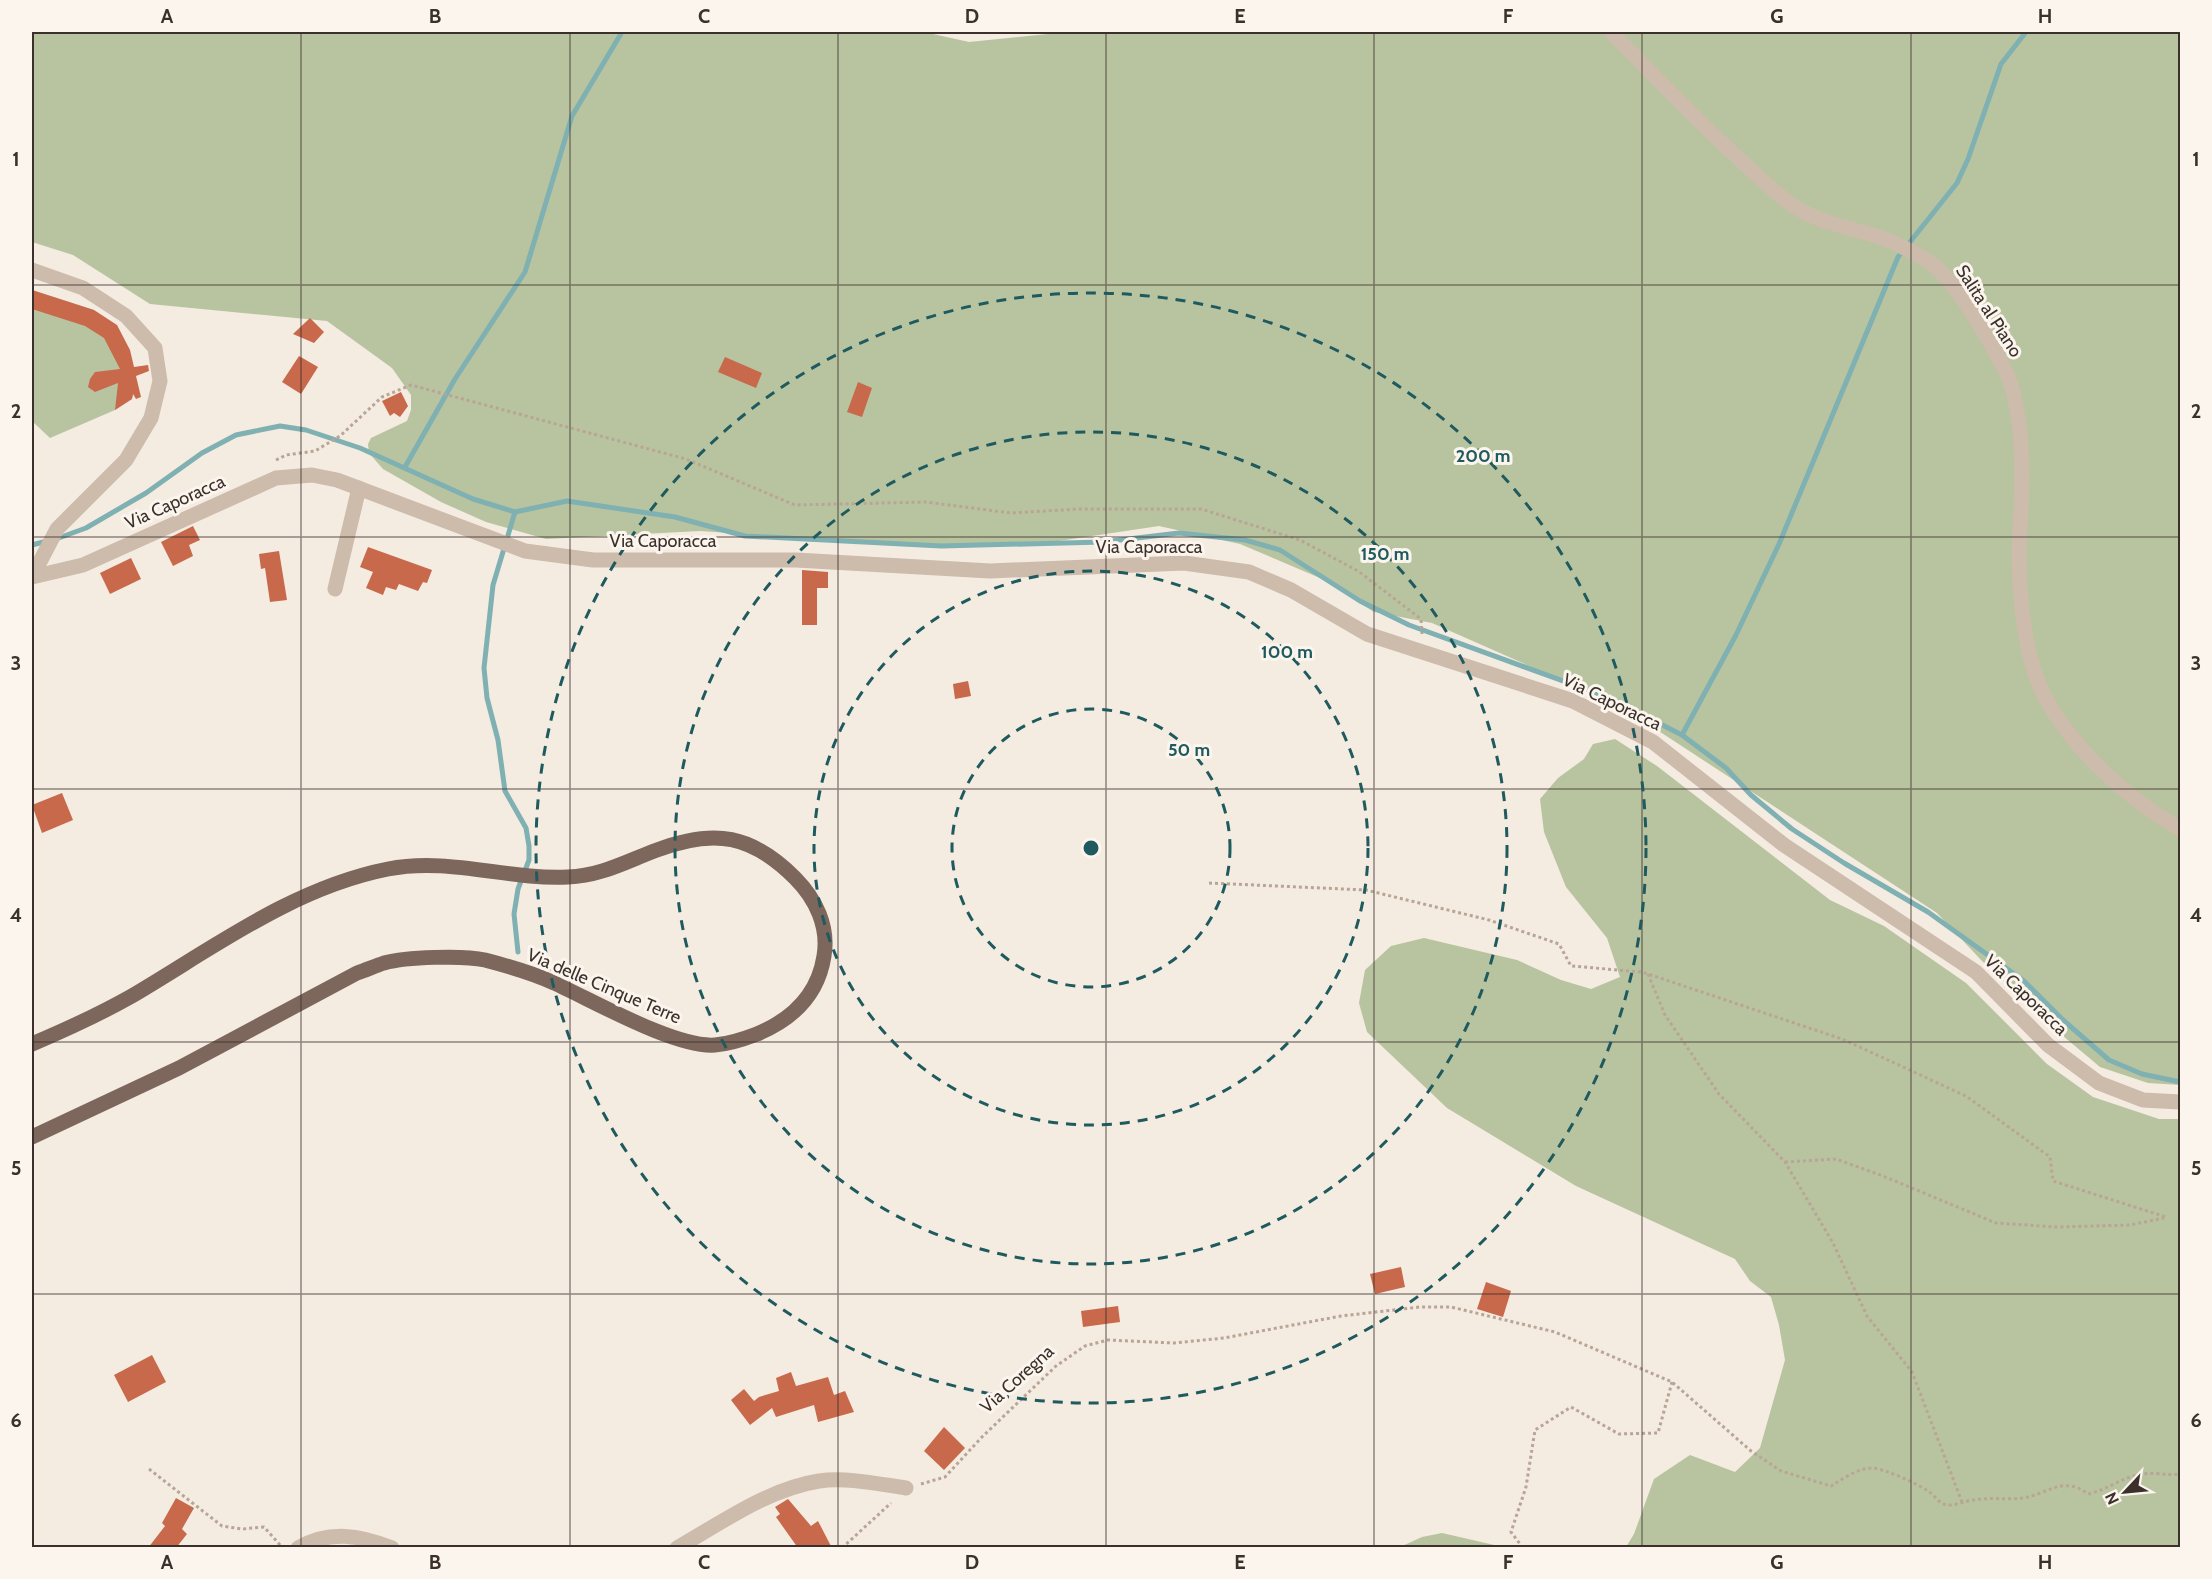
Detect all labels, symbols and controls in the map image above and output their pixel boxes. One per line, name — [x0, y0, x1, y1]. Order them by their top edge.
text: A — [161, 4, 174, 28]
text: B — [429, 4, 441, 28]
text: C — [698, 4, 710, 28]
text: D — [965, 4, 979, 28]
text: E — [1234, 4, 1246, 28]
text: F — [1503, 4, 1514, 28]
text: G — [1770, 4, 1784, 28]
text: H — [2038, 4, 2052, 28]
text: 1 — [12, 147, 20, 171]
text: 1 — [2192, 147, 2200, 171]
street label: Salita al Piano — [1951, 261, 2027, 361]
text: 2 — [11, 399, 21, 423]
text: 2 — [2191, 399, 2201, 423]
text: 200 m — [1456, 445, 1510, 467]
street label: Via Caporacca — [122, 470, 229, 534]
street label: Via Caporacca — [610, 530, 717, 552]
street label: Via Caporacca — [1096, 536, 1203, 558]
text: 150 m — [1361, 543, 1409, 565]
text: 100 m — [1261, 641, 1313, 663]
text: 3 — [11, 651, 21, 675]
text: 3 — [2191, 651, 2201, 675]
street label: Via Caporacca — [1559, 669, 1665, 735]
text: 50 m — [1168, 739, 1210, 761]
centre of rings — [1081, 838, 1101, 858]
text: 4 — [10, 903, 22, 927]
text: 4 — [2190, 903, 2202, 927]
street label: Via delle Cinque Terre — [524, 944, 684, 1028]
street label: Via Caporacca — [1980, 950, 2072, 1040]
text: 5 — [11, 1156, 21, 1180]
text: 5 — [2191, 1156, 2201, 1180]
street label: Via Coregna — [976, 1340, 1059, 1418]
text: 6 — [10, 1408, 22, 1432]
text: 6 — [2190, 1408, 2202, 1432]
north arrow — [2095, 1462, 2155, 1522]
text: N — [2101, 1489, 2123, 1508]
text: A — [161, 1550, 174, 1574]
text: B — [429, 1550, 441, 1574]
text: C — [698, 1550, 710, 1574]
text: D — [965, 1550, 979, 1574]
text: E — [1234, 1550, 1246, 1574]
text: F — [1503, 1550, 1514, 1574]
text: G — [1770, 1550, 1784, 1574]
text: H — [2038, 1550, 2052, 1574]

